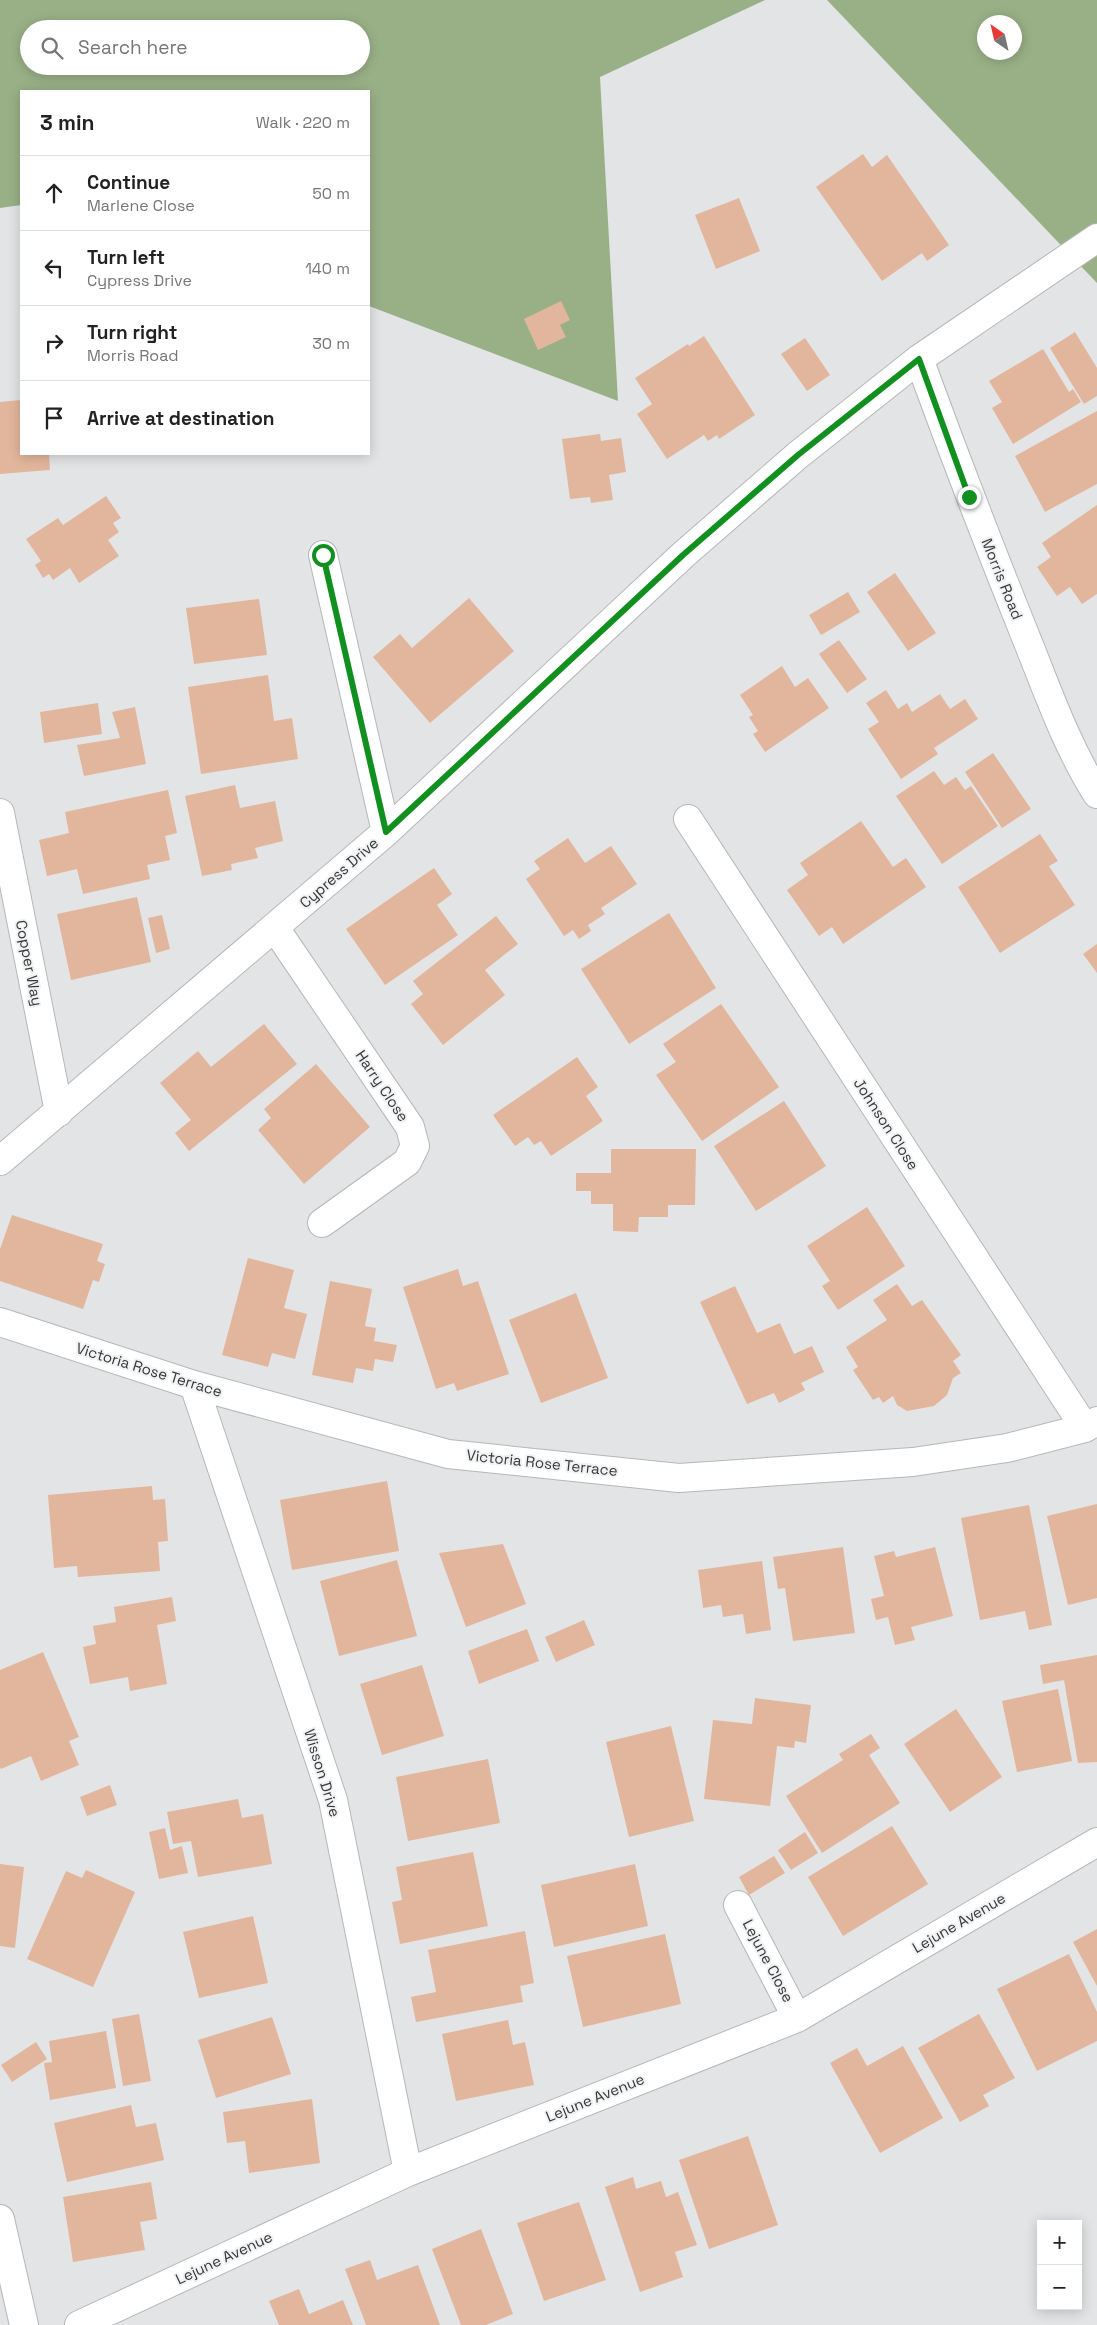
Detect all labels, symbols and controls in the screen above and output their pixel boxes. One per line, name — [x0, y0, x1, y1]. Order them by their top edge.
north arrow — [977, 15, 1022, 60]
search box — [20, 20, 370, 75]
icon: search — [38, 34, 66, 62]
text: Search here — [78, 35, 188, 60]
text: 3 min — [40, 109, 95, 136]
text: Walk · 220 m — [256, 112, 350, 133]
text: Continue — [87, 170, 170, 195]
icon: ahead — [40, 179, 68, 207]
text: 50 m — [312, 183, 350, 204]
text: Marlene Close — [87, 195, 195, 216]
text: Turn left — [87, 245, 165, 270]
icon: left — [40, 254, 68, 282]
text: 140 m — [305, 258, 350, 279]
text: Cypress Drive — [87, 270, 192, 291]
text: Turn right — [87, 320, 177, 345]
icon: right — [40, 329, 68, 357]
text: 30 m — [312, 333, 350, 354]
text: Morris Road — [87, 345, 179, 366]
icon: arrive — [40, 404, 68, 432]
text: Arrive at destination — [87, 406, 275, 431]
route end — [958, 486, 981, 509]
street label: Morris Road — [978, 535, 1027, 622]
route start — [312, 544, 335, 567]
street label: Cypress Drive — [295, 833, 382, 912]
street label: Copper Way — [12, 918, 47, 1007]
street label: Harry Close — [352, 1046, 413, 1125]
street label: Johnson Close — [850, 1074, 923, 1173]
street label: Victoria Rose Terrace — [74, 1338, 225, 1401]
street label: Victoria Rose Terrace — [466, 1445, 619, 1480]
street label: Wisson Drive — [300, 1727, 345, 1819]
street label: Lejune Avenue — [909, 1888, 1009, 1957]
street label: Lejune Close — [739, 1916, 798, 2006]
street label: Lejune Avenue — [543, 2069, 647, 2126]
map controls — [1037, 2220, 1082, 2310]
button: + — [1037, 2220, 1082, 2265]
street label: Lejune Avenue — [172, 2227, 275, 2288]
button: − — [1037, 2265, 1082, 2310]

